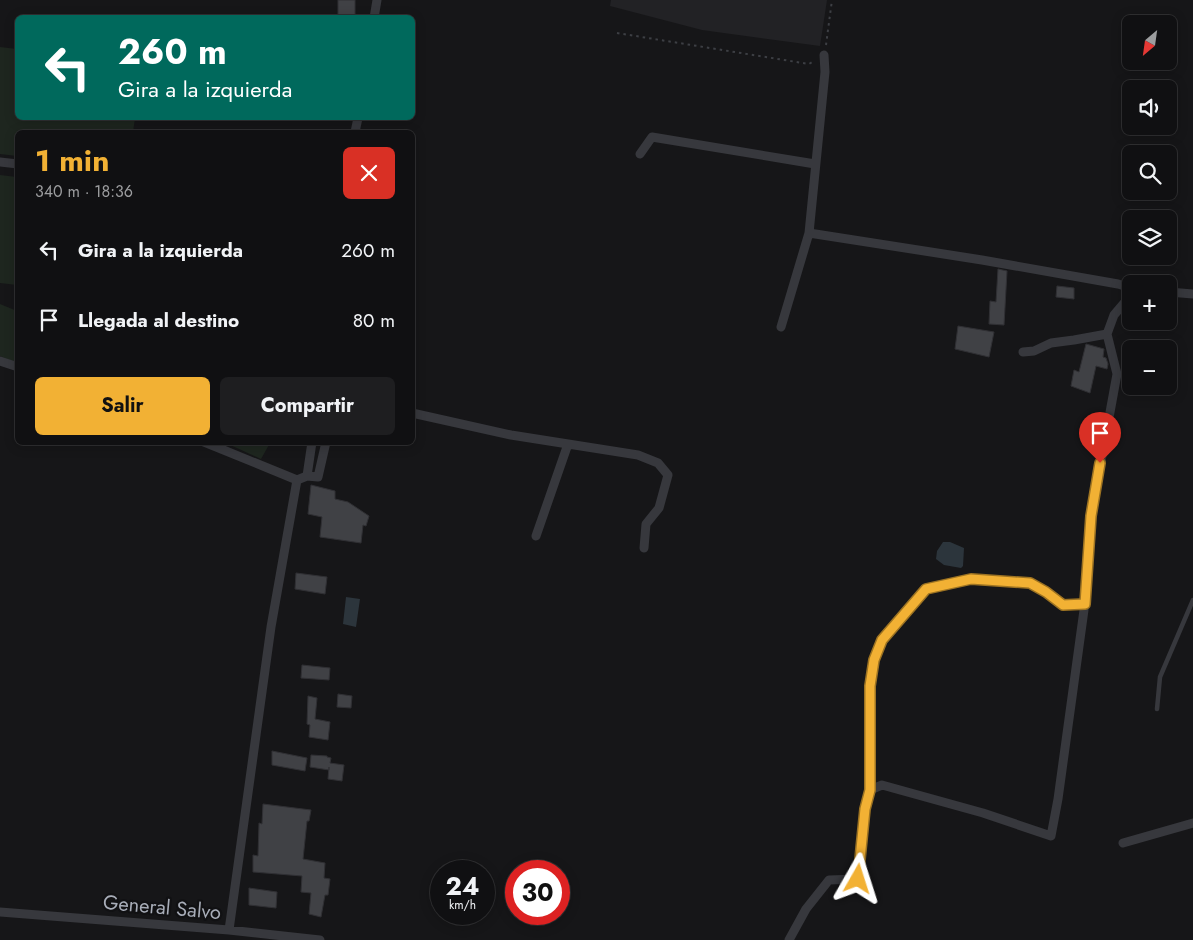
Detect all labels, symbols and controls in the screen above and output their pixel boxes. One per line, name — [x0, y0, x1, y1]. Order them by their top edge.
north arrow — [1122, 15, 1178, 70]
map controls — [1122, 15, 1177, 395]
text: 260 m — [118, 27, 227, 77]
icon: left — [35, 35, 100, 100]
text: Gira a la izquierda — [118, 73, 292, 105]
button: sound — [1122, 80, 1177, 135]
text: 1 min — [35, 139, 109, 182]
button: search — [1122, 145, 1177, 200]
button: close — [343, 147, 395, 199]
text: 340 m · 18:36 — [35, 180, 133, 203]
button: layers — [1122, 210, 1177, 265]
icon: left — [35, 236, 63, 264]
text: Gira a la izquierda — [78, 237, 243, 264]
text: 260 m — [341, 237, 395, 264]
button: + — [1122, 275, 1177, 330]
icon: arrive — [35, 306, 63, 334]
text: Llegada al destino — [78, 307, 239, 334]
text: 80 m — [353, 307, 395, 334]
button: − — [1122, 340, 1177, 395]
button: Salir — [35, 377, 210, 435]
button: Compartir — [220, 377, 395, 435]
pin — [1079, 412, 1121, 463]
icon: arrive — [1086, 419, 1114, 447]
position arrow — [831, 852, 883, 904]
speed limit sign: 30 — [505, 860, 570, 925]
text: 24 — [446, 868, 479, 904]
street label: General Salvo — [102, 888, 222, 927]
text: km/h — [449, 896, 476, 914]

